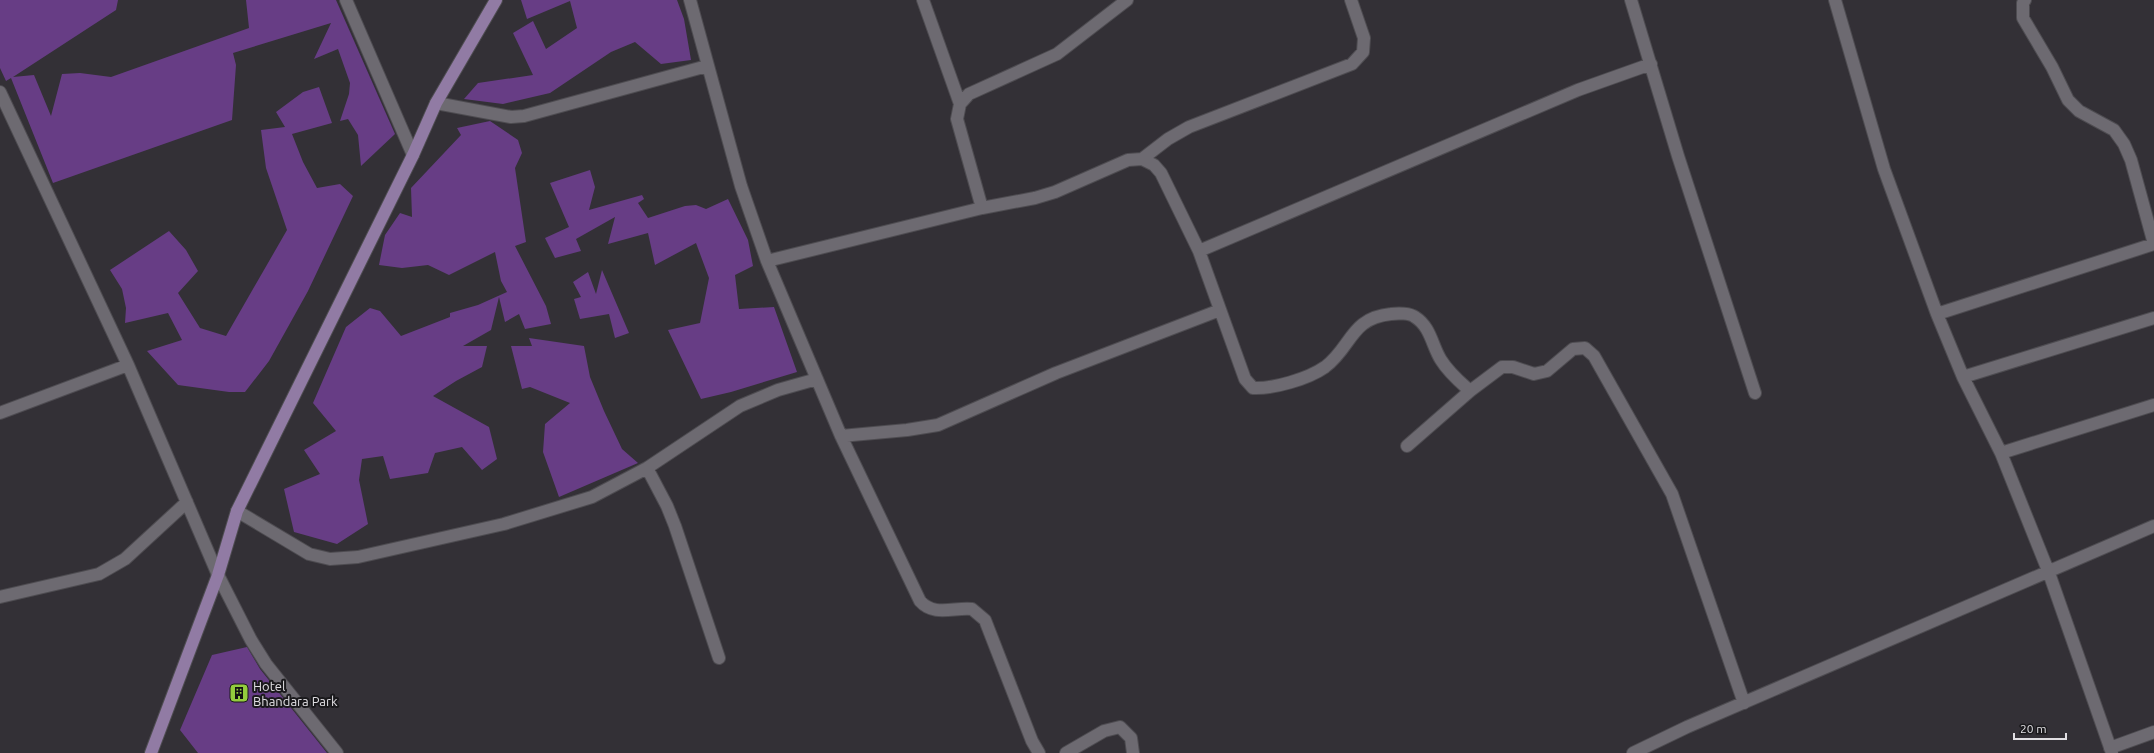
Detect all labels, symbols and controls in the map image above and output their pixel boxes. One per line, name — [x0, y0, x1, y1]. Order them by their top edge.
place label: Hotel Bhandara Park — [253, 679, 338, 708]
building icon: Hotel Bhandara Park — [228, 682, 250, 704]
scale bar — [2014, 715, 2066, 741]
text: 20 m — [2020, 722, 2047, 735]

